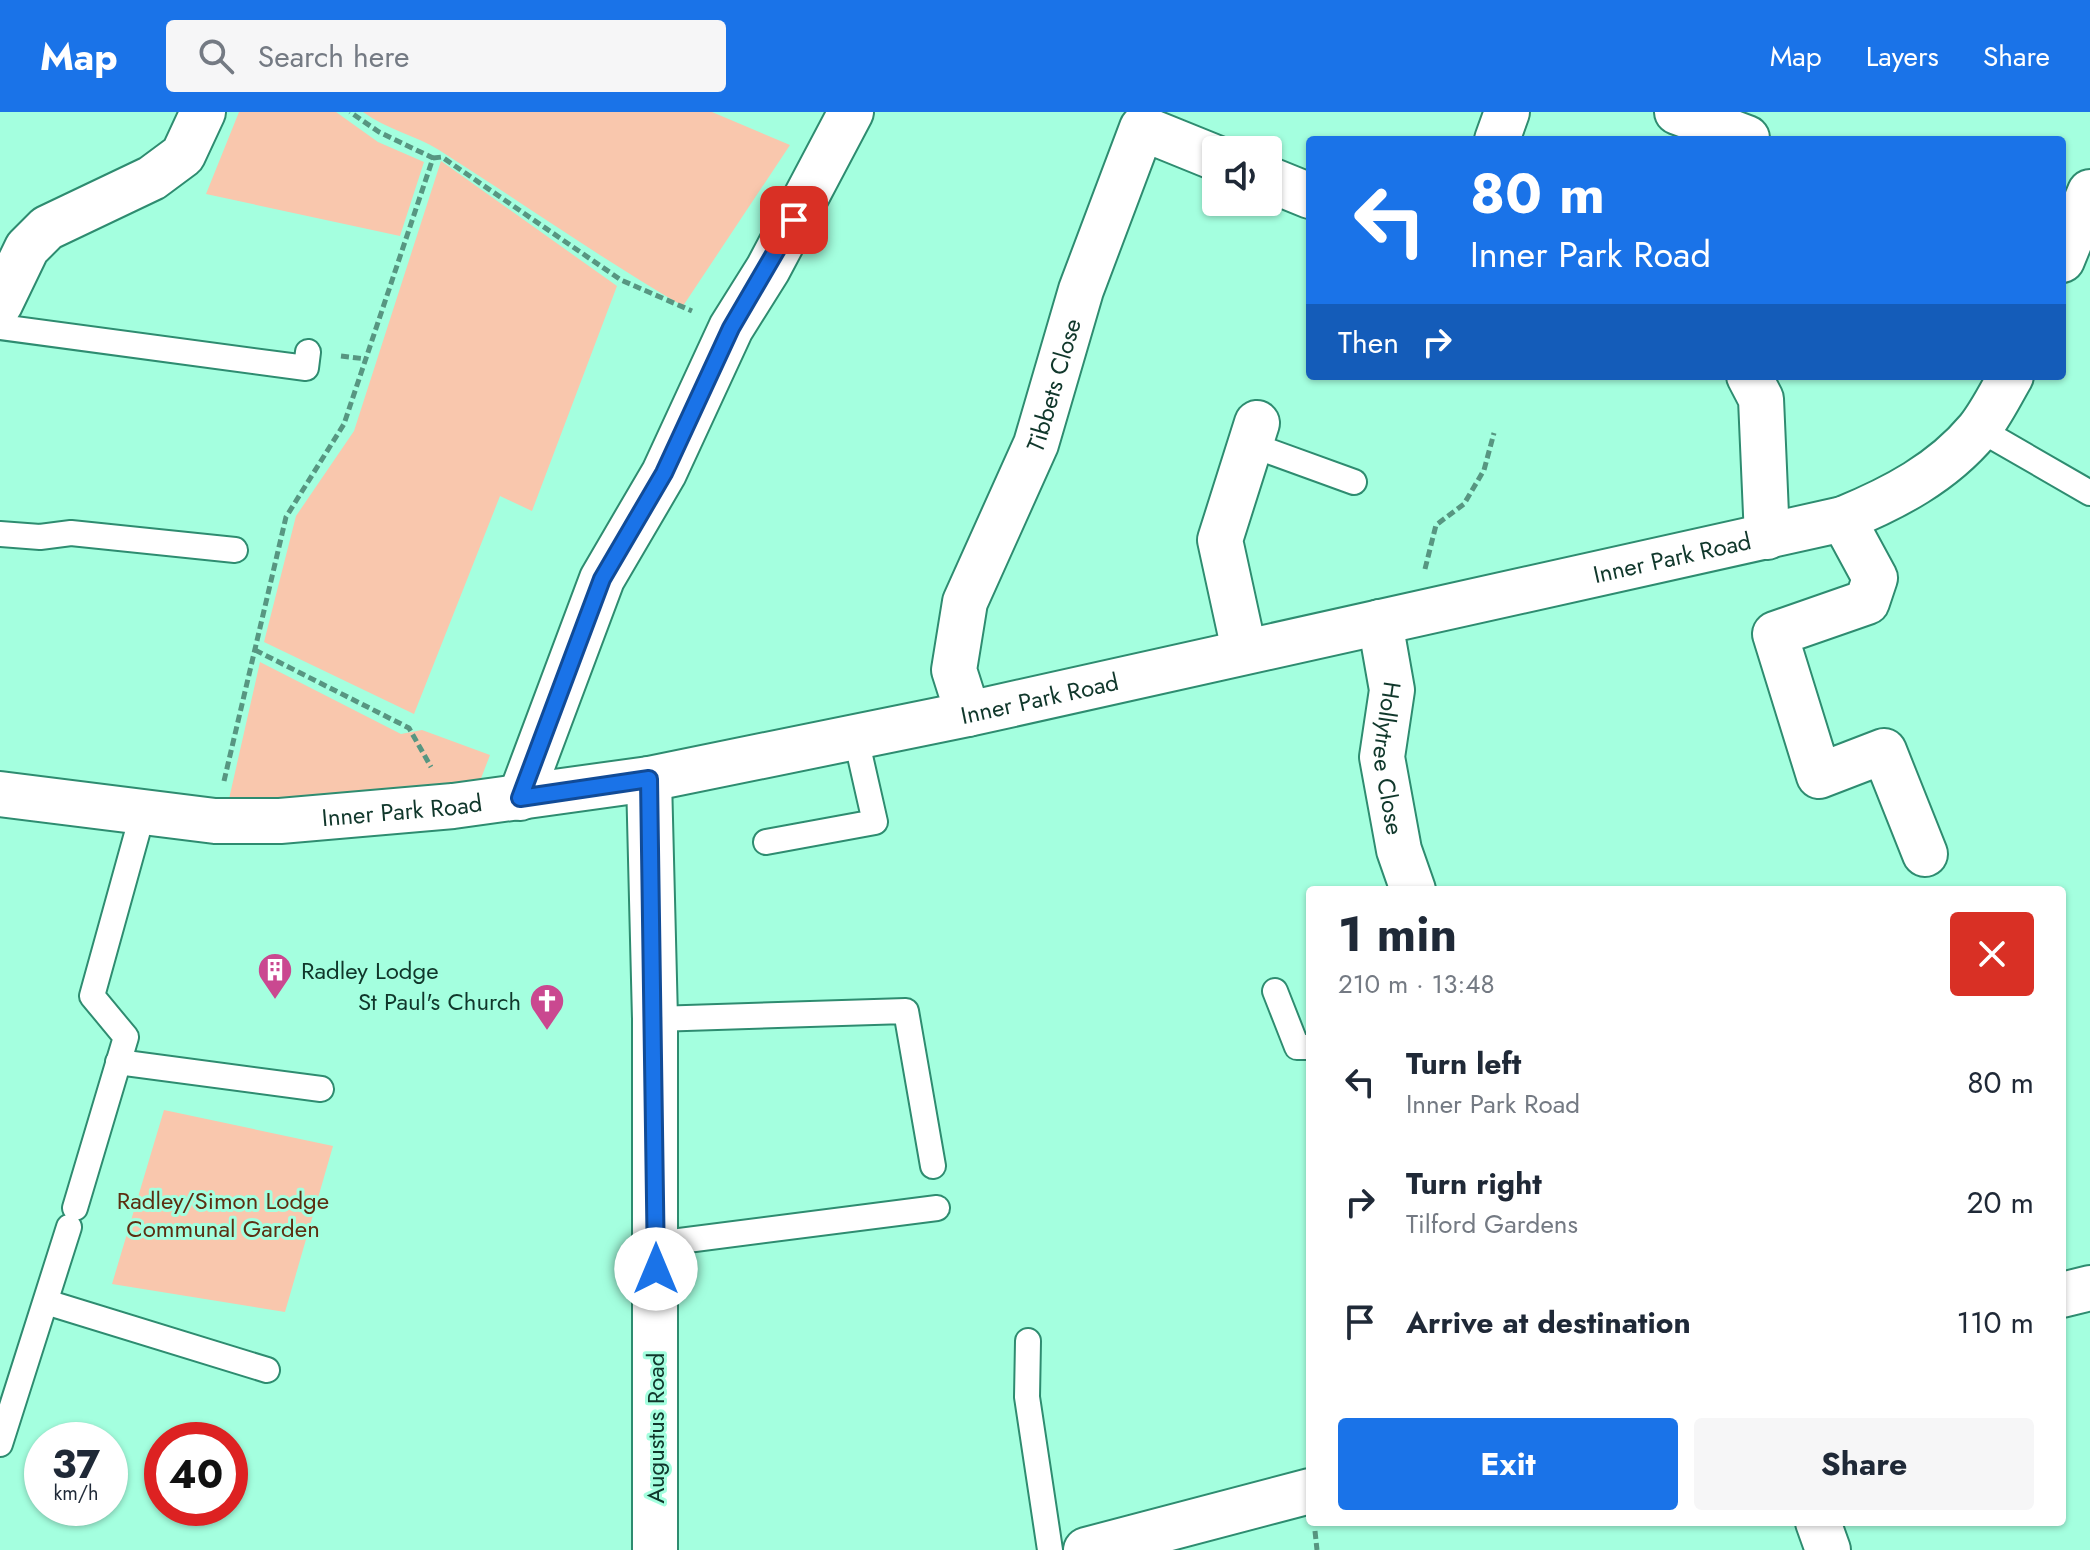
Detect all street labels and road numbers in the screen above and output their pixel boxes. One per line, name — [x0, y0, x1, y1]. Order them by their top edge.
street label: Tibbets Close — [1017, 314, 1089, 457]
street label: Inner Park Road — [1590, 523, 1754, 592]
street label: Inner Park Road — [958, 664, 1122, 733]
street label: Hollytree Close — [1364, 679, 1413, 837]
street label: Inner Park Road — [320, 785, 484, 835]
street label: Augustus Road — [638, 1353, 673, 1503]

